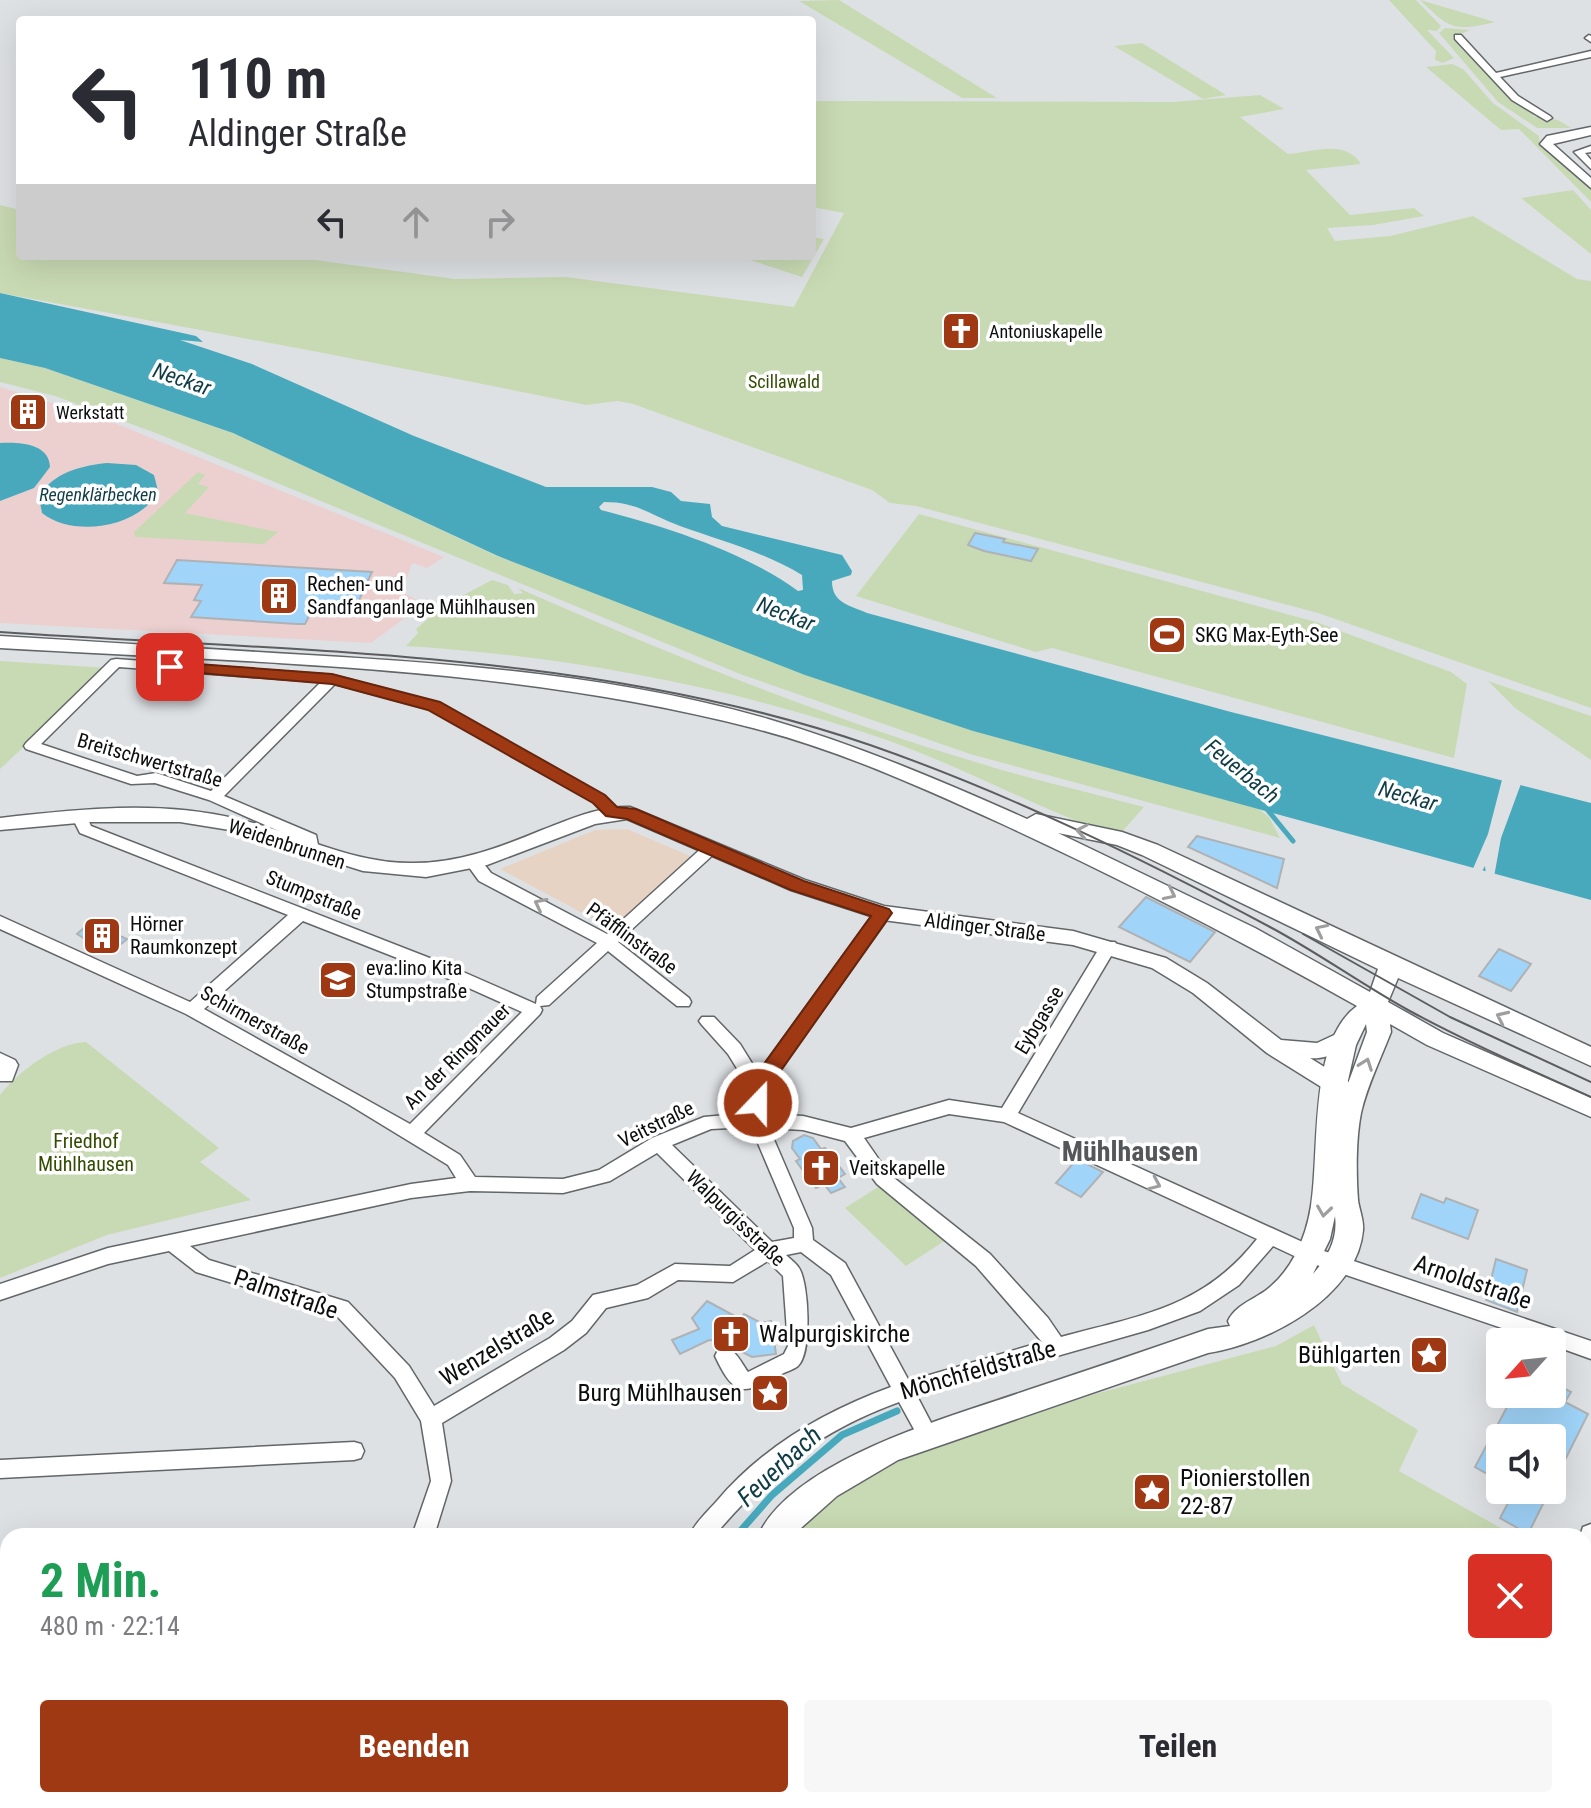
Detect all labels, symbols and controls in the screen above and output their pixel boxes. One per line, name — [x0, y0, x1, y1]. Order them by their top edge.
text: 110 m — [188, 46, 327, 112]
icon: left — [56, 48, 160, 152]
text: Aldinger Straße — [188, 113, 407, 155]
icon: left — [310, 200, 354, 244]
icon: ahead — [394, 200, 438, 244]
icon: right — [478, 200, 522, 244]
church icon: Antoniuskapelle — [940, 310, 982, 352]
place label: Antoniuskapelle — [989, 321, 1103, 342]
water label: Neckar — [150, 358, 215, 401]
park label: Scillawald — [748, 371, 820, 392]
building icon: Werkstatt — [7, 391, 49, 433]
place label: Werkstatt — [56, 402, 124, 423]
water label: Regenklärbecken — [39, 484, 157, 505]
place label: Rechen- und Sandfanganlage Mühlhausen — [307, 572, 535, 619]
building icon: Rechen- und Sandfanganlage Mühlhausen — [258, 575, 300, 617]
water label: Neckar — [754, 592, 819, 636]
sports icon: SKG Max-Eyth-See — [1146, 614, 1188, 656]
place label: SKG Max-Eyth-See — [1195, 623, 1339, 647]
pin — [136, 633, 204, 701]
icon: arrive — [148, 645, 192, 689]
street label: Breitschwertstraße — [75, 728, 225, 792]
water label: Feuerbach — [1200, 734, 1284, 808]
water label: Neckar — [1376, 776, 1440, 816]
street label: Weidenbrunnen — [225, 814, 349, 874]
one-way arrow — [1075, 824, 1089, 841]
street label: Stumpstraße — [263, 865, 365, 925]
one-way arrow — [1162, 884, 1177, 900]
street label: Pfäfflinstraße — [582, 897, 682, 979]
one-way arrow — [533, 899, 548, 914]
street label: Aldinger Straße — [923, 908, 1047, 946]
place label: Hörner Raumkonzept — [130, 912, 238, 959]
building icon: Hörner Raumkonzept — [81, 915, 123, 957]
one-way arrow — [1314, 924, 1329, 940]
place label: eva:lino Kita Stumpstraße — [366, 956, 467, 1003]
school or university icon: eva:lino Kita Stumpstraße — [317, 959, 359, 1001]
street label: Schirmerstraße — [196, 980, 314, 1060]
street label: Eybgasse — [1009, 982, 1069, 1058]
street label: An der Ringmauer — [399, 998, 515, 1114]
one-way arrow — [1495, 1011, 1510, 1027]
one-way arrow — [1356, 1057, 1373, 1071]
position arrow — [716, 1061, 800, 1145]
street label: Veitstraße — [614, 1096, 698, 1152]
park label: Friedhof Mühlhausen — [38, 1129, 134, 1176]
district label: Mühlhausen — [1062, 1135, 1198, 1168]
church icon: Veitskapelle — [800, 1147, 842, 1189]
place label: Veitskapelle — [849, 1156, 945, 1180]
street label: Walpurgisstraße — [682, 1165, 790, 1271]
one-way arrow — [1147, 1174, 1161, 1190]
one-way arrow — [1316, 1204, 1333, 1217]
street label: Arnoldstraße — [1411, 1249, 1535, 1315]
street label: Palmstraße — [230, 1263, 342, 1325]
street label: Wenzelstraße — [435, 1302, 559, 1392]
church icon: Walpurgiskirche — [710, 1313, 752, 1355]
place label: Walpurgiskirche — [759, 1320, 910, 1348]
north arrow — [1486, 1328, 1566, 1408]
map controls — [1486, 1328, 1566, 1504]
street label: Mönchfeldstraße — [897, 1334, 1059, 1406]
place icon: Bühlgarten — [1408, 1334, 1450, 1376]
place label: Bühlgarten — [1298, 1341, 1401, 1369]
place icon: Burg Mühlhausen — [749, 1372, 791, 1414]
place label: Burg Mühlhausen — [578, 1379, 742, 1407]
water label: Feuerbach — [731, 1420, 827, 1512]
button: sound — [1486, 1424, 1566, 1504]
place label: Pionierstollen 22-87 — [1180, 1464, 1310, 1520]
place icon: Pionierstollen 22-87 — [1131, 1471, 1173, 1513]
text: 2 Min. — [40, 1552, 161, 1609]
button: close — [1468, 1554, 1552, 1638]
text: 480 m · 22:14 — [40, 1611, 180, 1641]
button: Beenden — [40, 1700, 788, 1792]
button: Teilen — [804, 1700, 1552, 1792]

